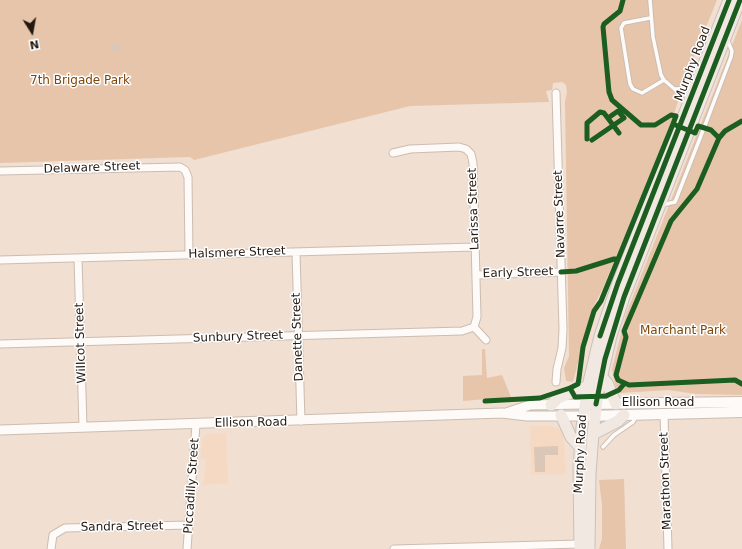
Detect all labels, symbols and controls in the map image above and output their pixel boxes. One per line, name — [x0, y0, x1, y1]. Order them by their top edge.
north arrow — [12, 12, 52, 52]
street label: Murphy Road — [672, 24, 714, 104]
text: N — [29, 37, 40, 52]
park label: 7th Brigade Park — [30, 74, 130, 88]
street label: Delaware Street — [43, 159, 141, 177]
street label: Larissa Street — [465, 168, 483, 250]
street label: Navarre Street — [551, 170, 569, 258]
street label: Halsmere Street — [188, 244, 286, 262]
street label: Early Street — [482, 265, 554, 281]
street label: Danette Street — [289, 292, 307, 382]
street label: Willcot Street — [72, 303, 90, 383]
park label: Marchant Park — [640, 324, 726, 338]
street label: Sunbury Street — [193, 328, 283, 346]
street label: Ellison Road — [622, 396, 694, 410]
street label: Murphy Road — [572, 414, 590, 494]
street label: Ellison Road — [215, 415, 287, 431]
street label: Marathon Street — [657, 432, 675, 530]
street label: Piccadilly Street — [181, 438, 203, 534]
street label: Sandra Street — [81, 519, 163, 535]

